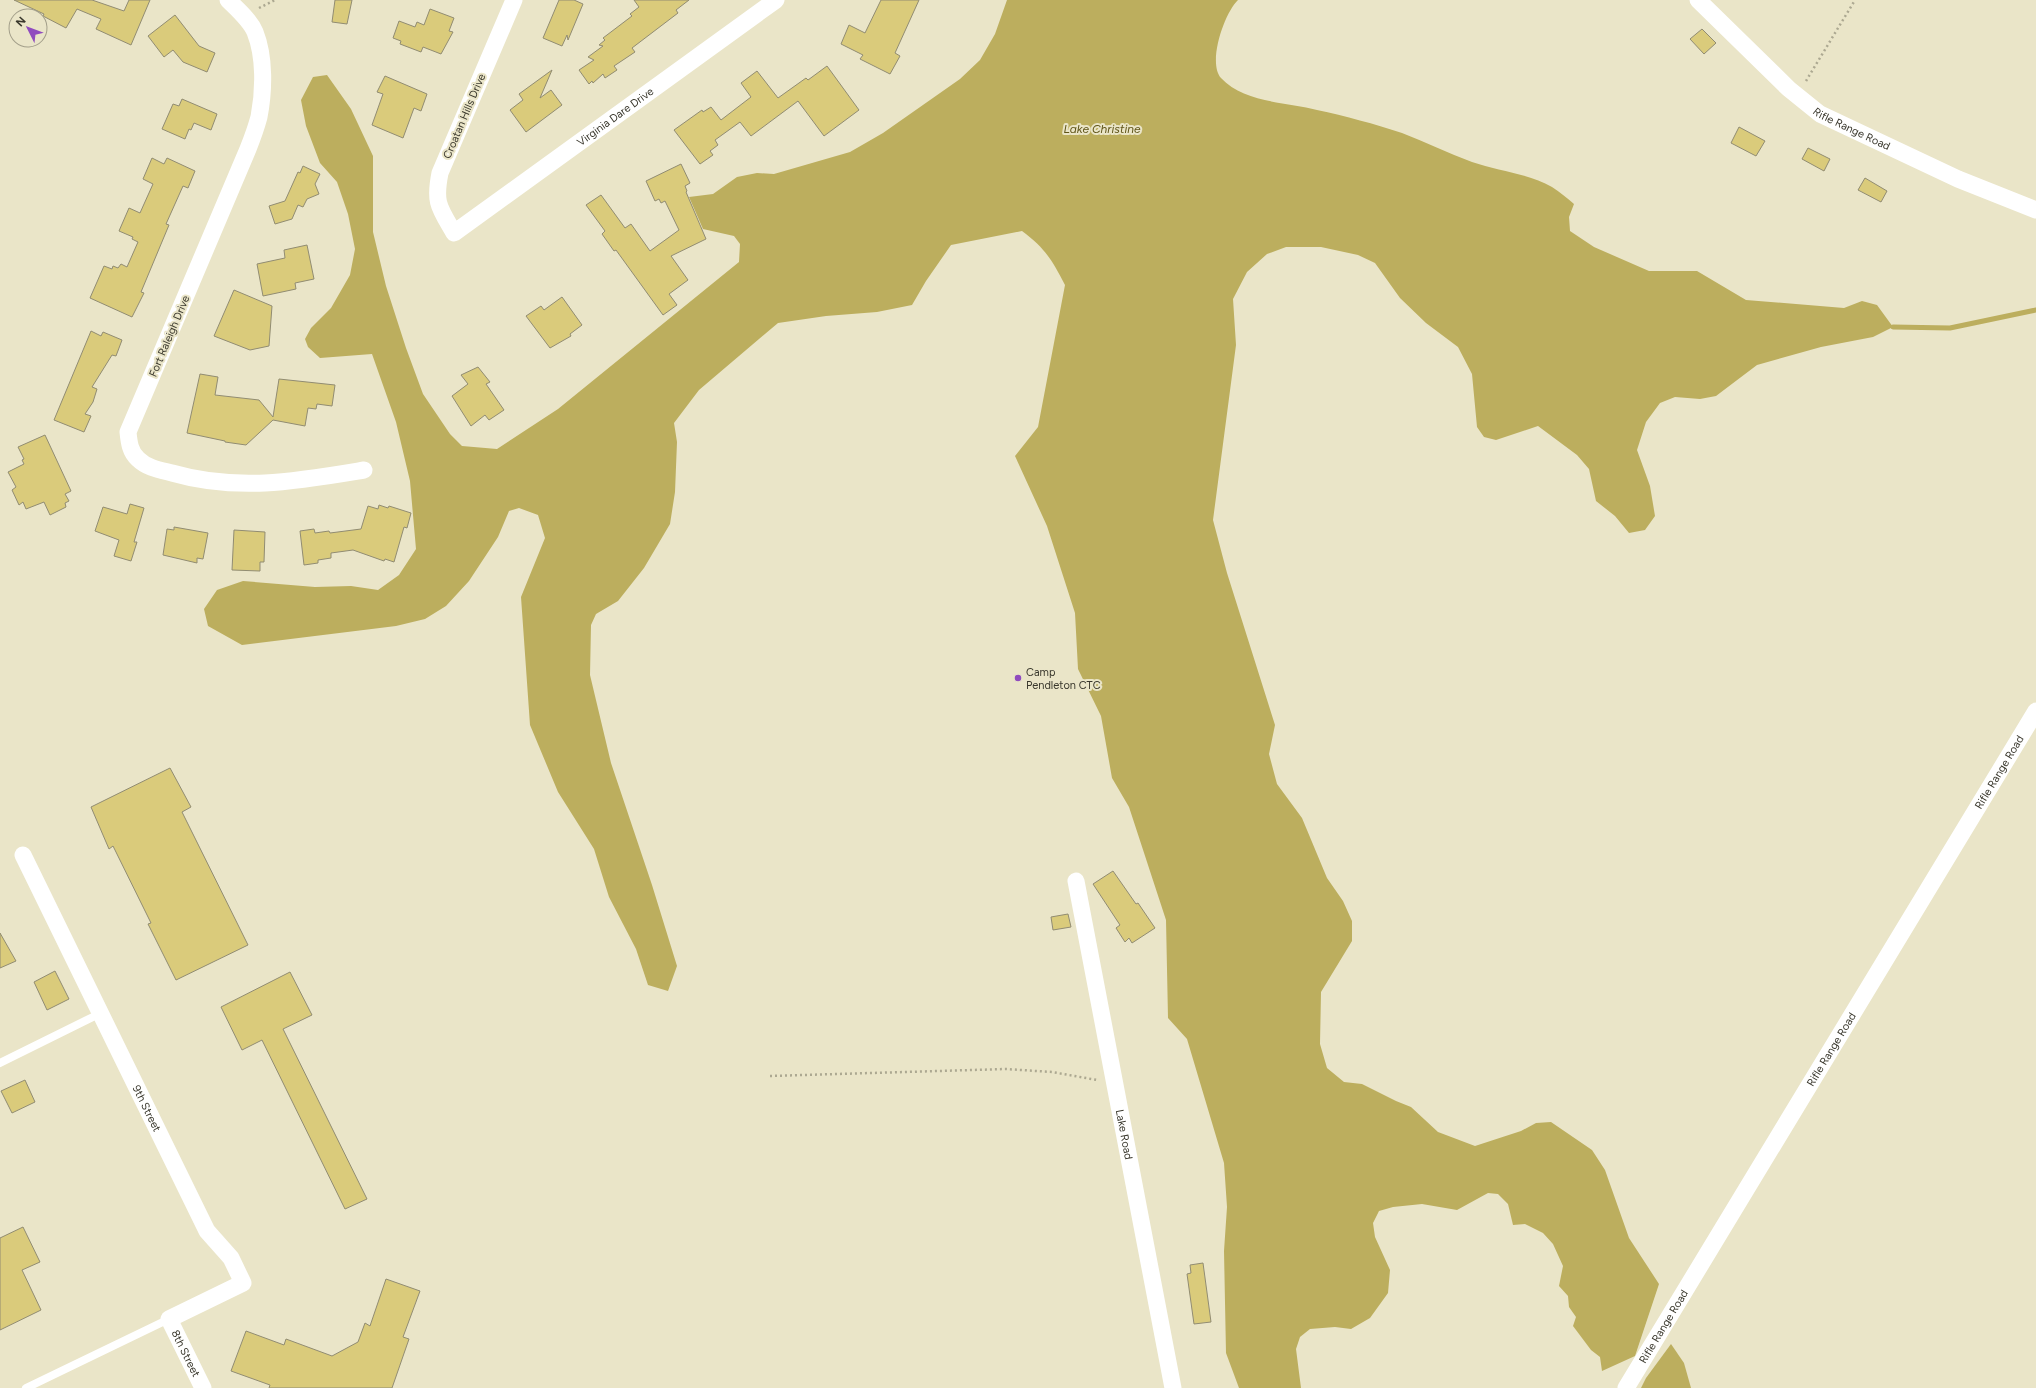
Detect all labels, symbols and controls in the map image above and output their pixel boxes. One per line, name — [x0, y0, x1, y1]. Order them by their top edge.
north arrow — [8, 8, 48, 48]
text: N — [13, 14, 29, 29]
street label: Croatan Hills Drive — [441, 72, 488, 161]
street label: Virginia Dare Drive — [575, 85, 656, 149]
street label: Rifle Range Road — [1810, 105, 1892, 153]
water label: Lake Christine — [1063, 122, 1141, 136]
street label: Fort Raleigh Drive — [146, 294, 192, 379]
place label: Camp Pendleton CTC — [1026, 666, 1101, 692]
marker: Camp Pendleton CTC — [1013, 673, 1023, 683]
street label: Rifle Range Road — [1972, 733, 2027, 812]
street label: Rifle Range Road — [1804, 1010, 1859, 1089]
street label: 9th Street — [130, 1083, 163, 1134]
street label: Lake Road — [1113, 1108, 1135, 1161]
street label: Rifle Range Road — [1636, 1287, 1691, 1366]
street label: 8th Street — [168, 1328, 202, 1379]

